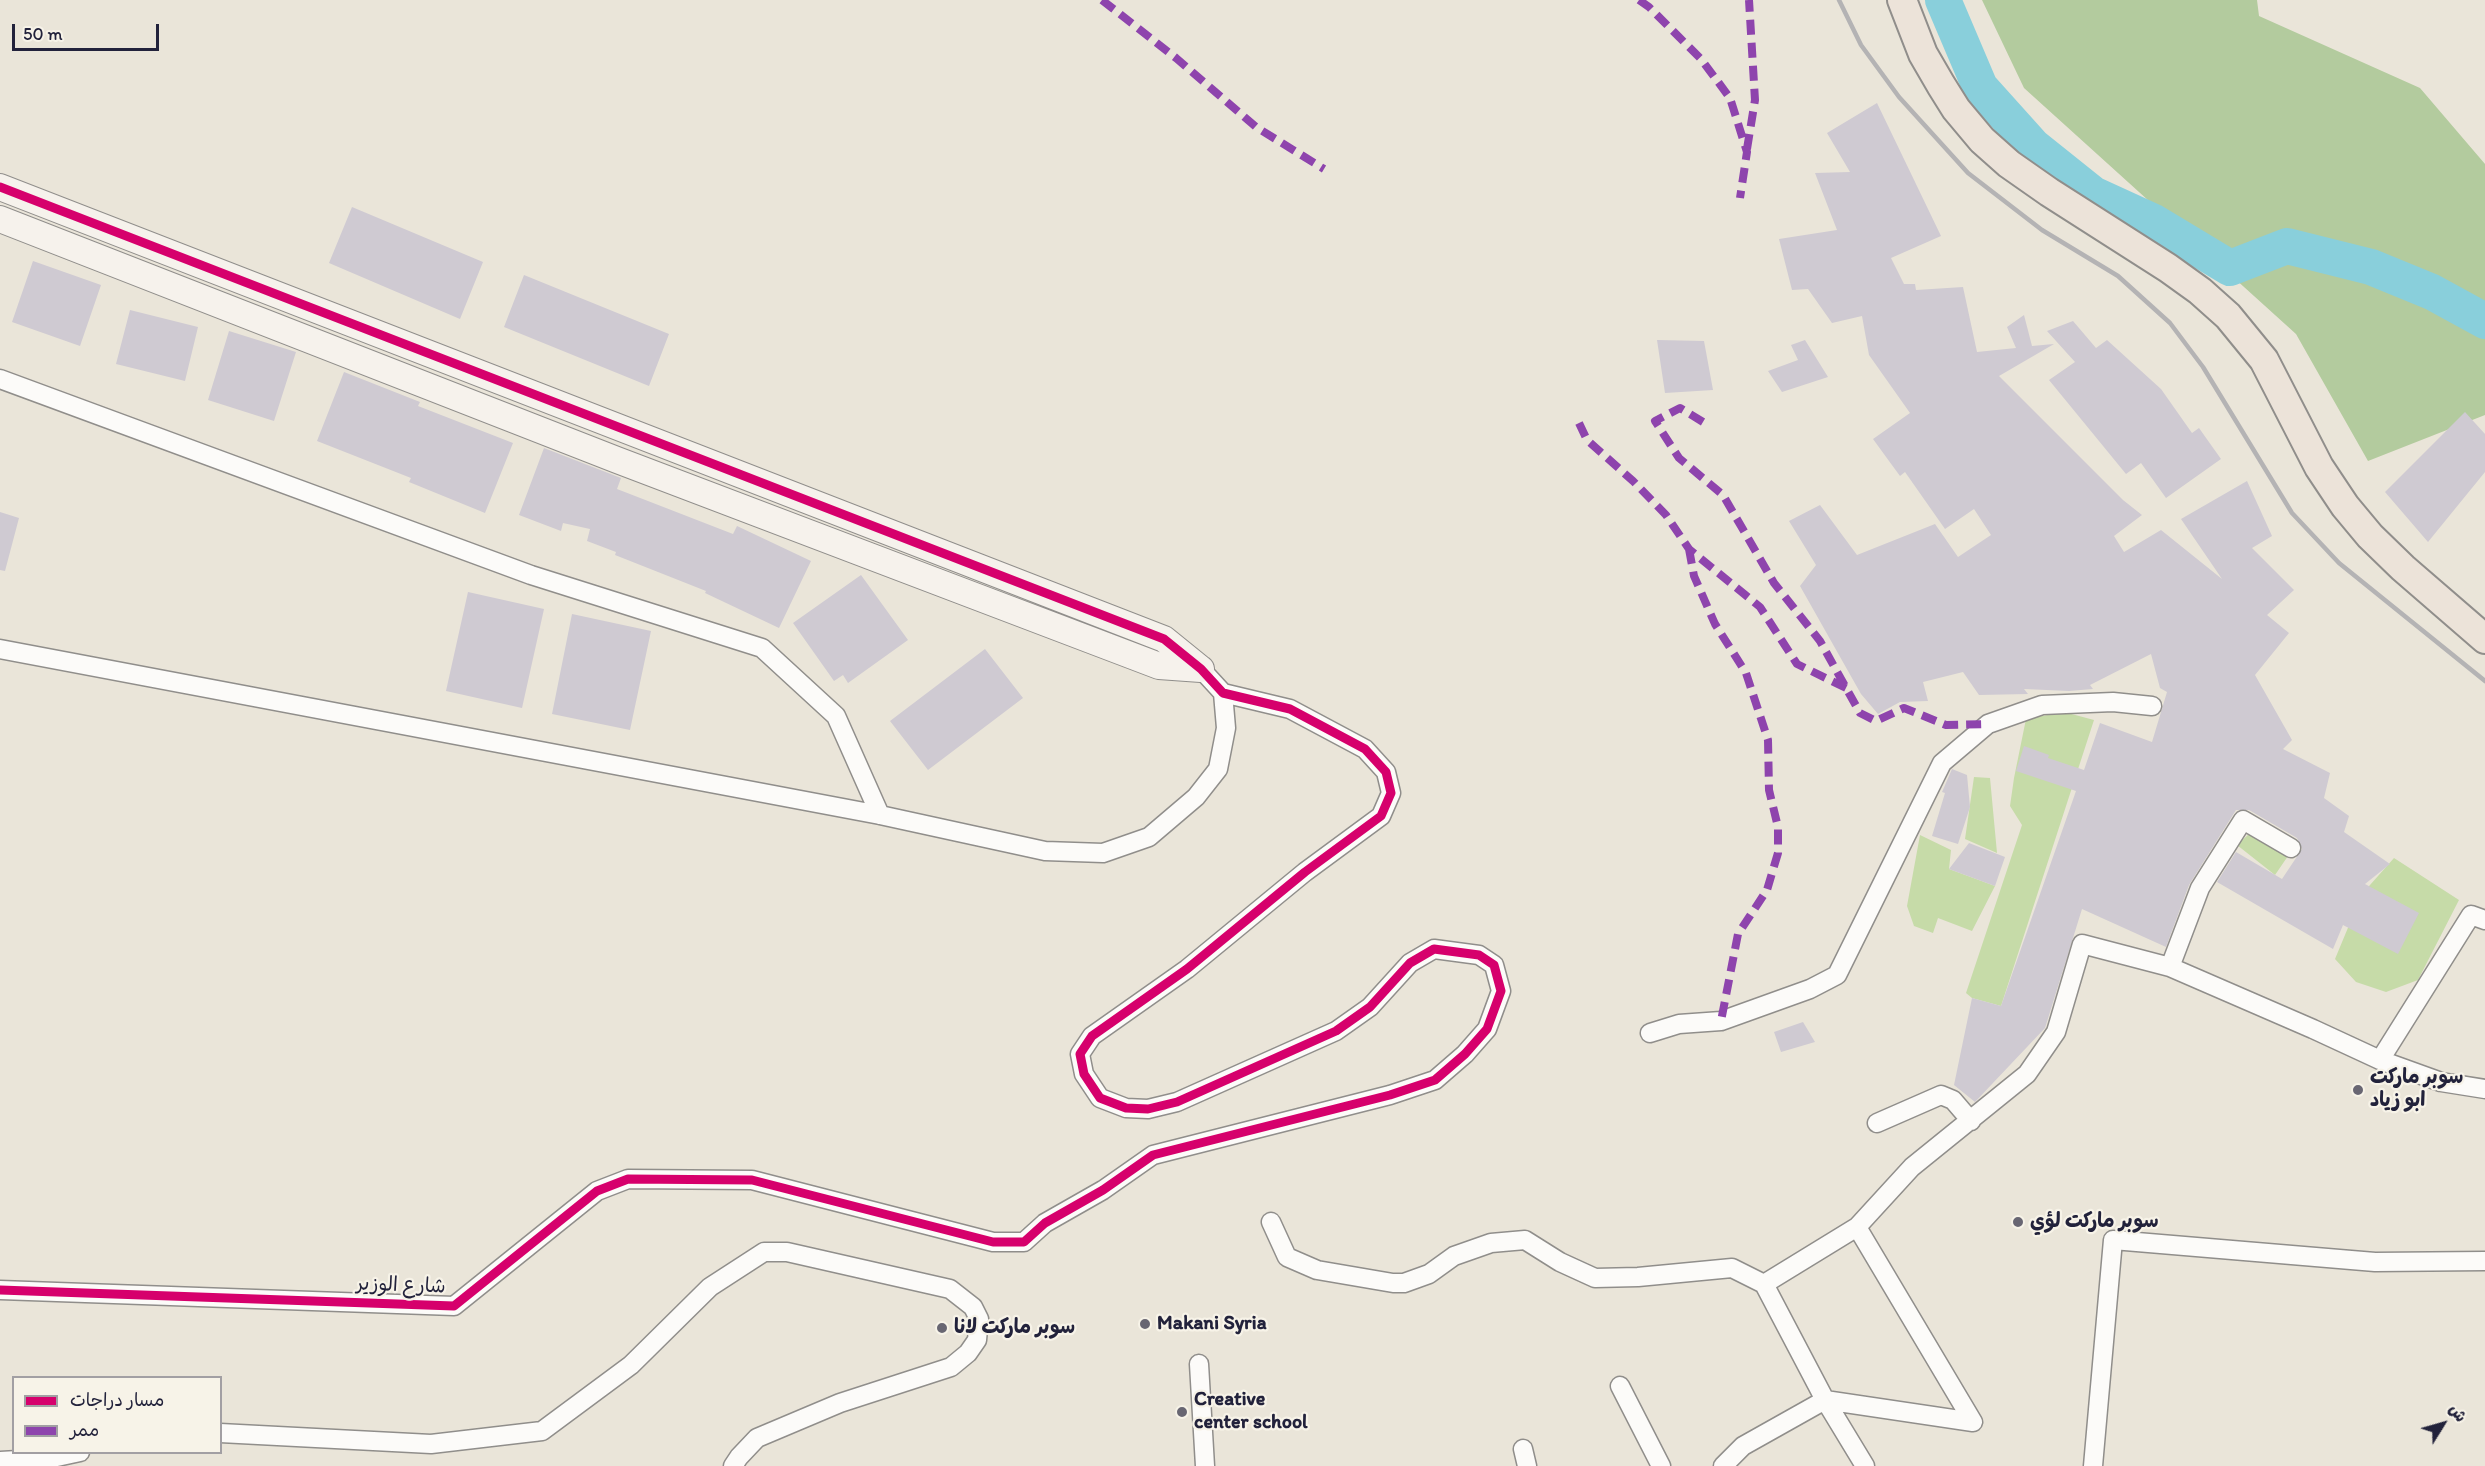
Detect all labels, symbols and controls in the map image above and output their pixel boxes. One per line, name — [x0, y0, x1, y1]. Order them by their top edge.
scale bar — [15, 12, 162, 50]
text: 50 m — [23, 23, 63, 45]
place label: سوبر ماركت ابو زياد — [2370, 1066, 2463, 1113]
marker: سوبر ماركت ابو زياد — [2351, 1083, 2365, 1097]
place label: سوبر ماركت لؤي — [2030, 1210, 2158, 1234]
marker: سوبر ماركت لؤي — [2011, 1215, 2025, 1229]
street label: شارع الوزير — [356, 1272, 446, 1300]
place label: Makani Syria — [1157, 1312, 1267, 1336]
place label: سوبر ماركت لانا — [954, 1316, 1075, 1340]
marker: Makani Syria — [1138, 1317, 1152, 1331]
marker: سوبر ماركت لانا — [935, 1321, 949, 1335]
legend — [12, 1376, 222, 1454]
place label: Creative center school — [1194, 1388, 1308, 1435]
text: مسار دراجات — [70, 1389, 164, 1411]
north arrow — [2413, 1394, 2473, 1454]
text: ش — [2445, 1400, 2471, 1426]
marker: Creative center school — [1175, 1405, 1189, 1419]
text: ممر — [70, 1419, 99, 1441]

